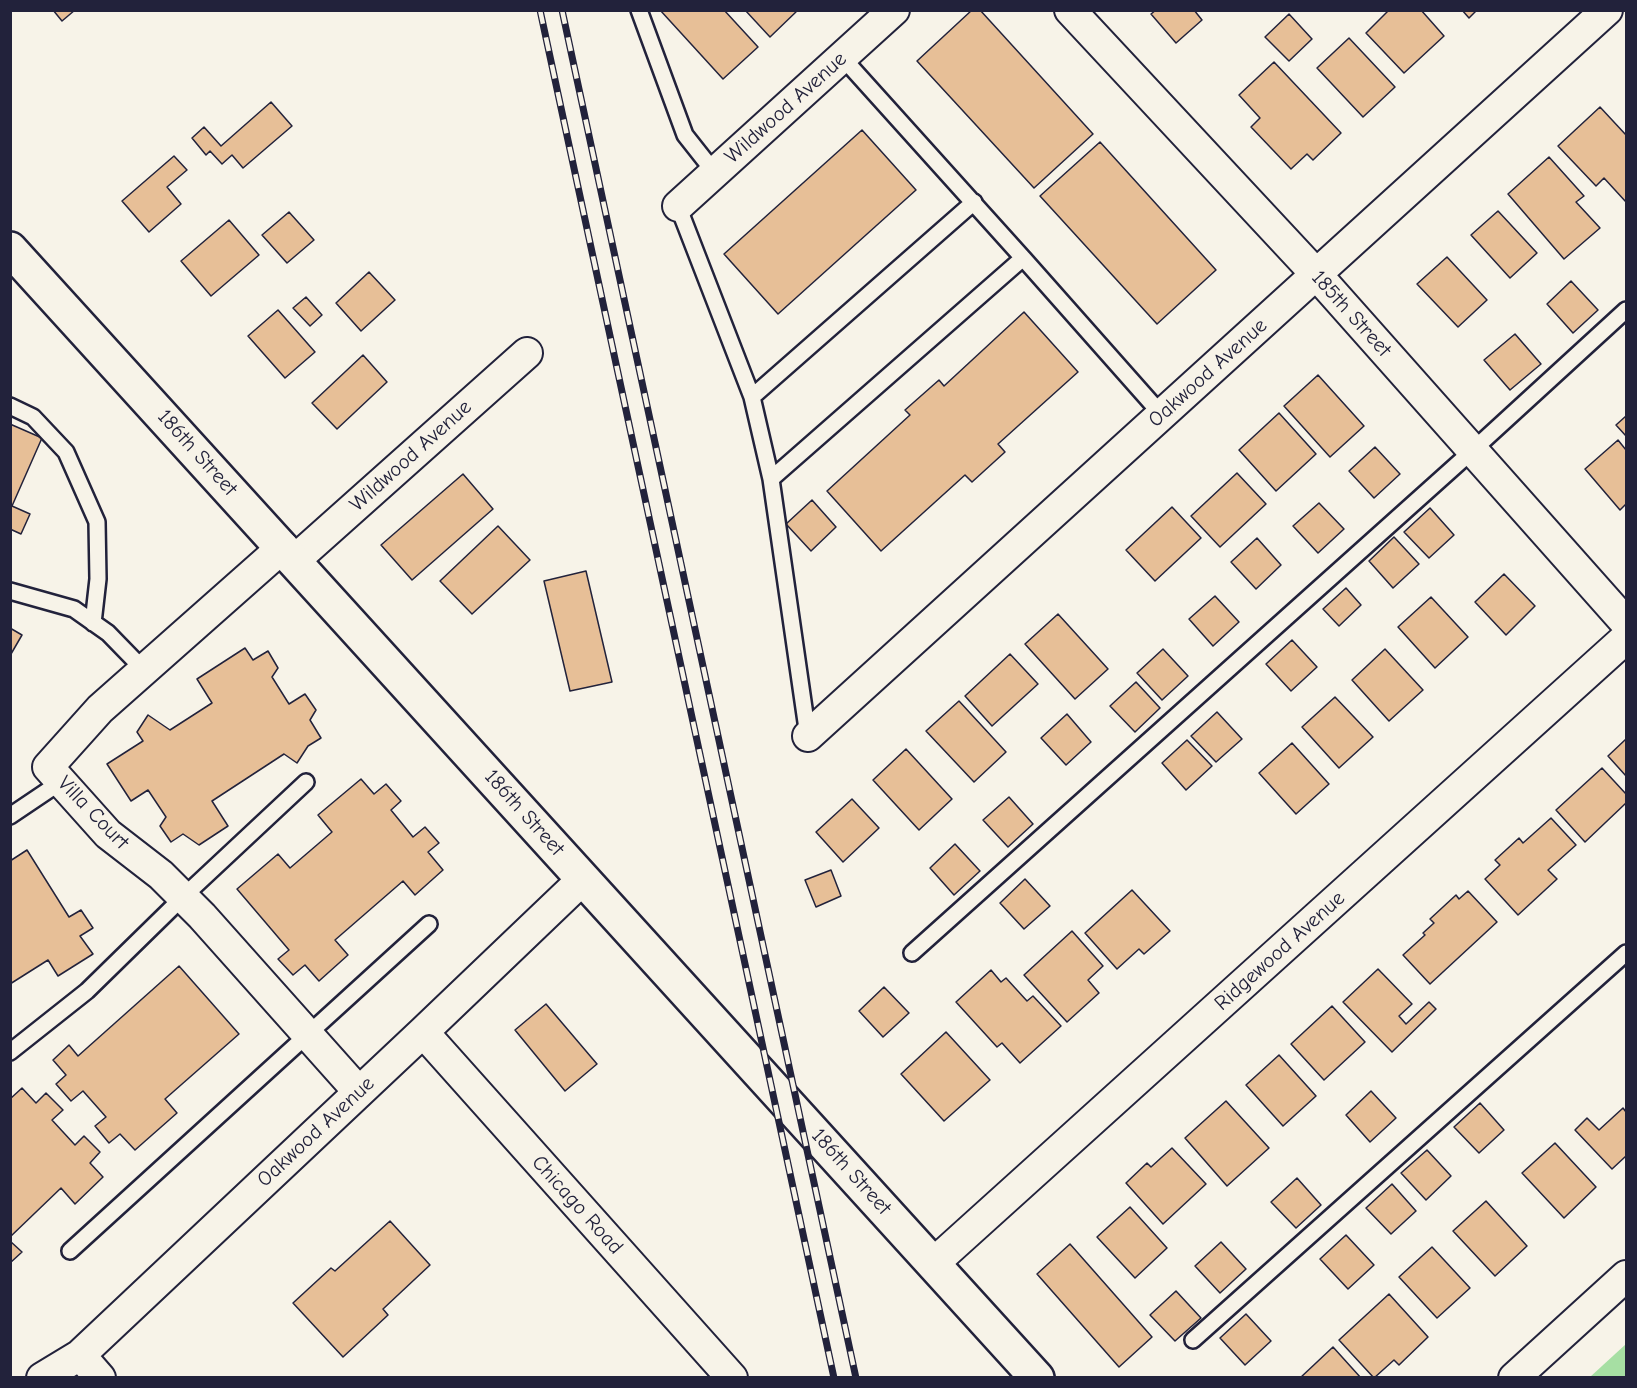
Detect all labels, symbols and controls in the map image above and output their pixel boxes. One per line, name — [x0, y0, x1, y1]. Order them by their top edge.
street label: Wildwood Avenue — [720, 47, 852, 169]
street label: 185th Street — [1306, 266, 1396, 362]
street label: Oakwood Avenue — [1143, 313, 1273, 433]
street label: Wildwood Avenue — [345, 395, 477, 517]
street label: 186th Street — [152, 405, 242, 501]
street label: 186th Street — [479, 765, 569, 861]
street label: Villa Court — [52, 771, 134, 855]
street label: Ridgewood Avenue — [1210, 886, 1350, 1016]
street label: Oakwood Avenue — [252, 1071, 380, 1193]
street label: 186th Street — [806, 1124, 896, 1220]
street label: Chicago Road — [526, 1150, 628, 1260]

